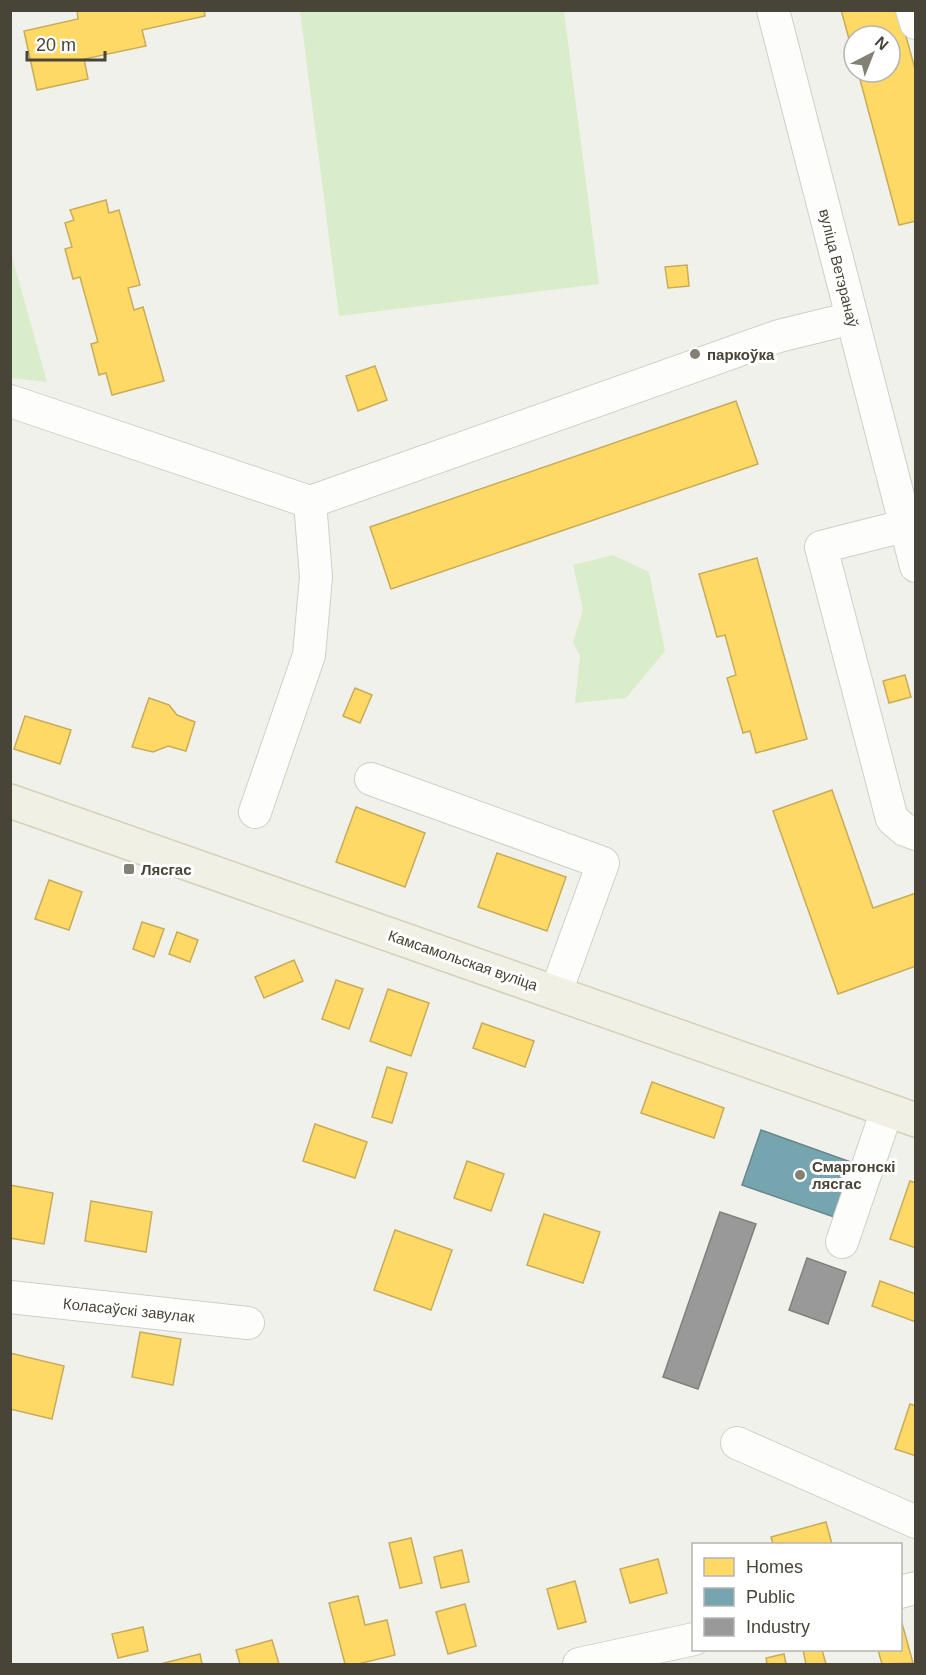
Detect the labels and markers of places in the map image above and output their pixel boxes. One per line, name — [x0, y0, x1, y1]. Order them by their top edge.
place label: паркоўка — [707, 346, 775, 363]
marker: паркоўка — [688, 347, 702, 361]
place label: Лясгас — [141, 861, 192, 878]
marker: Лясгас — [122, 862, 136, 876]
place label: Смаргонскі лясгас — [812, 1158, 896, 1192]
marker: Смаргонскі лясгас — [793, 1168, 807, 1182]

